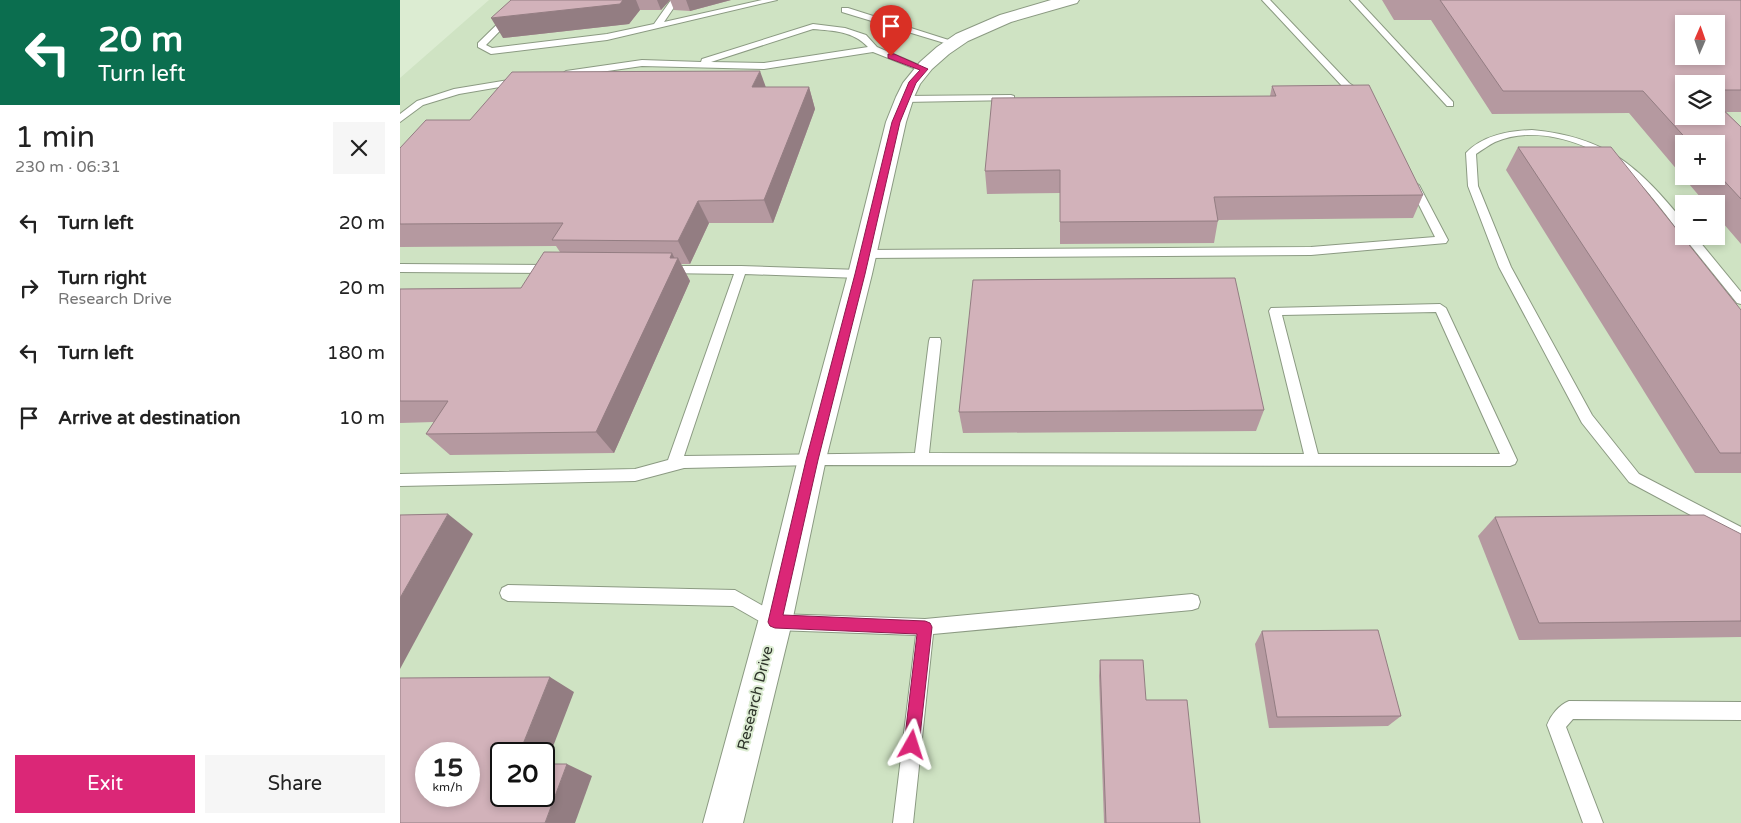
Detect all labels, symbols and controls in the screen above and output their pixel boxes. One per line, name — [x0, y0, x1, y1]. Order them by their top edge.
pin — [870, 5, 912, 56]
icon: arrive — [877, 12, 905, 40]
north arrow — [1675, 15, 1725, 65]
map controls — [1675, 15, 1725, 245]
text: 20 m — [98, 19, 183, 61]
icon: left — [15, 20, 80, 85]
text: Turn left — [98, 61, 186, 87]
button: layers — [1675, 75, 1725, 125]
text: 1 min — [15, 119, 95, 156]
button: close — [333, 122, 385, 174]
button: + — [1675, 135, 1725, 185]
text: 230 m · 06:31 — [15, 157, 121, 177]
button: − — [1675, 195, 1725, 245]
icon: left — [15, 209, 43, 237]
text: Turn left — [58, 212, 134, 234]
text: 20 m — [339, 212, 385, 234]
text: Turn right — [58, 267, 146, 289]
icon: right — [15, 274, 43, 302]
text: 20 m — [339, 277, 385, 299]
text: Research Drive — [58, 289, 172, 309]
icon: left — [15, 339, 43, 367]
text: Turn left — [58, 342, 134, 364]
text: 180 m — [327, 342, 385, 364]
icon: arrive — [15, 404, 43, 432]
text: Arrive at destination — [58, 407, 241, 429]
text: 10 m — [339, 407, 385, 429]
street label: Research Drive — [733, 644, 777, 752]
position arrow — [885, 718, 937, 770]
speed limit sign: 20 — [490, 742, 555, 807]
text: 15 — [432, 753, 463, 783]
button: Exit — [15, 755, 195, 813]
button: Share — [205, 755, 385, 813]
text: km/h — [432, 780, 463, 794]

